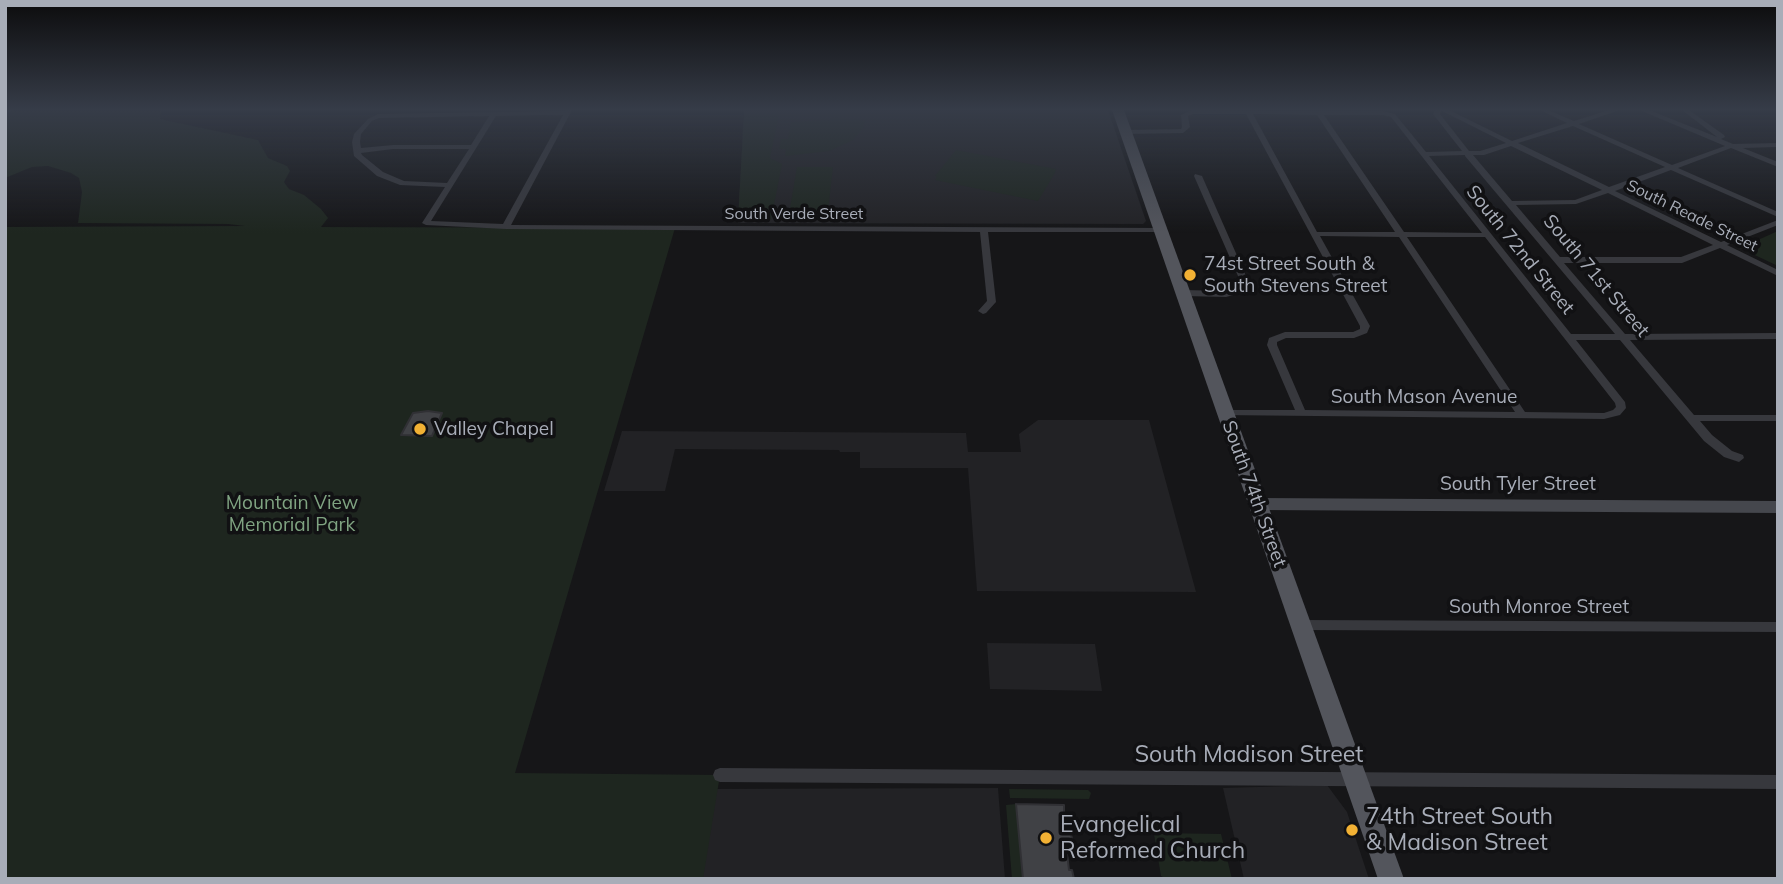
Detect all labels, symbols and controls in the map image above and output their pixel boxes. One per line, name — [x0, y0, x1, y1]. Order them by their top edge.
street label: South Reade Street — [1623, 176, 1761, 256]
street label: South 72nd Street — [1461, 181, 1579, 319]
street label: South Verde Street — [725, 204, 863, 224]
street label: South 71st Street — [1538, 210, 1654, 342]
place label: 74st Street South & South Stevens Street — [1204, 253, 1387, 297]
marker: 74st Street South & South Stevens Street — [1182, 267, 1198, 283]
street label: South Mason Avenue — [1331, 386, 1517, 408]
place label: Valley Chapel — [434, 418, 554, 440]
street label: South 74th Street — [1217, 418, 1291, 570]
marker: Valley Chapel — [412, 421, 428, 437]
street label: South Tyler Street — [1440, 473, 1596, 495]
park label: Mountain View Memorial Park — [226, 492, 358, 536]
street label: South Monroe Street — [1449, 596, 1629, 618]
street label: South Madison Street — [1135, 741, 1363, 769]
place label: 74th Street South & Madison Street — [1366, 803, 1553, 857]
place label: Evangelical Reformed Church — [1060, 811, 1245, 865]
marker: 74th Street South & Madison Street — [1344, 822, 1360, 838]
marker: Evangelical Reformed Church — [1038, 830, 1054, 846]

